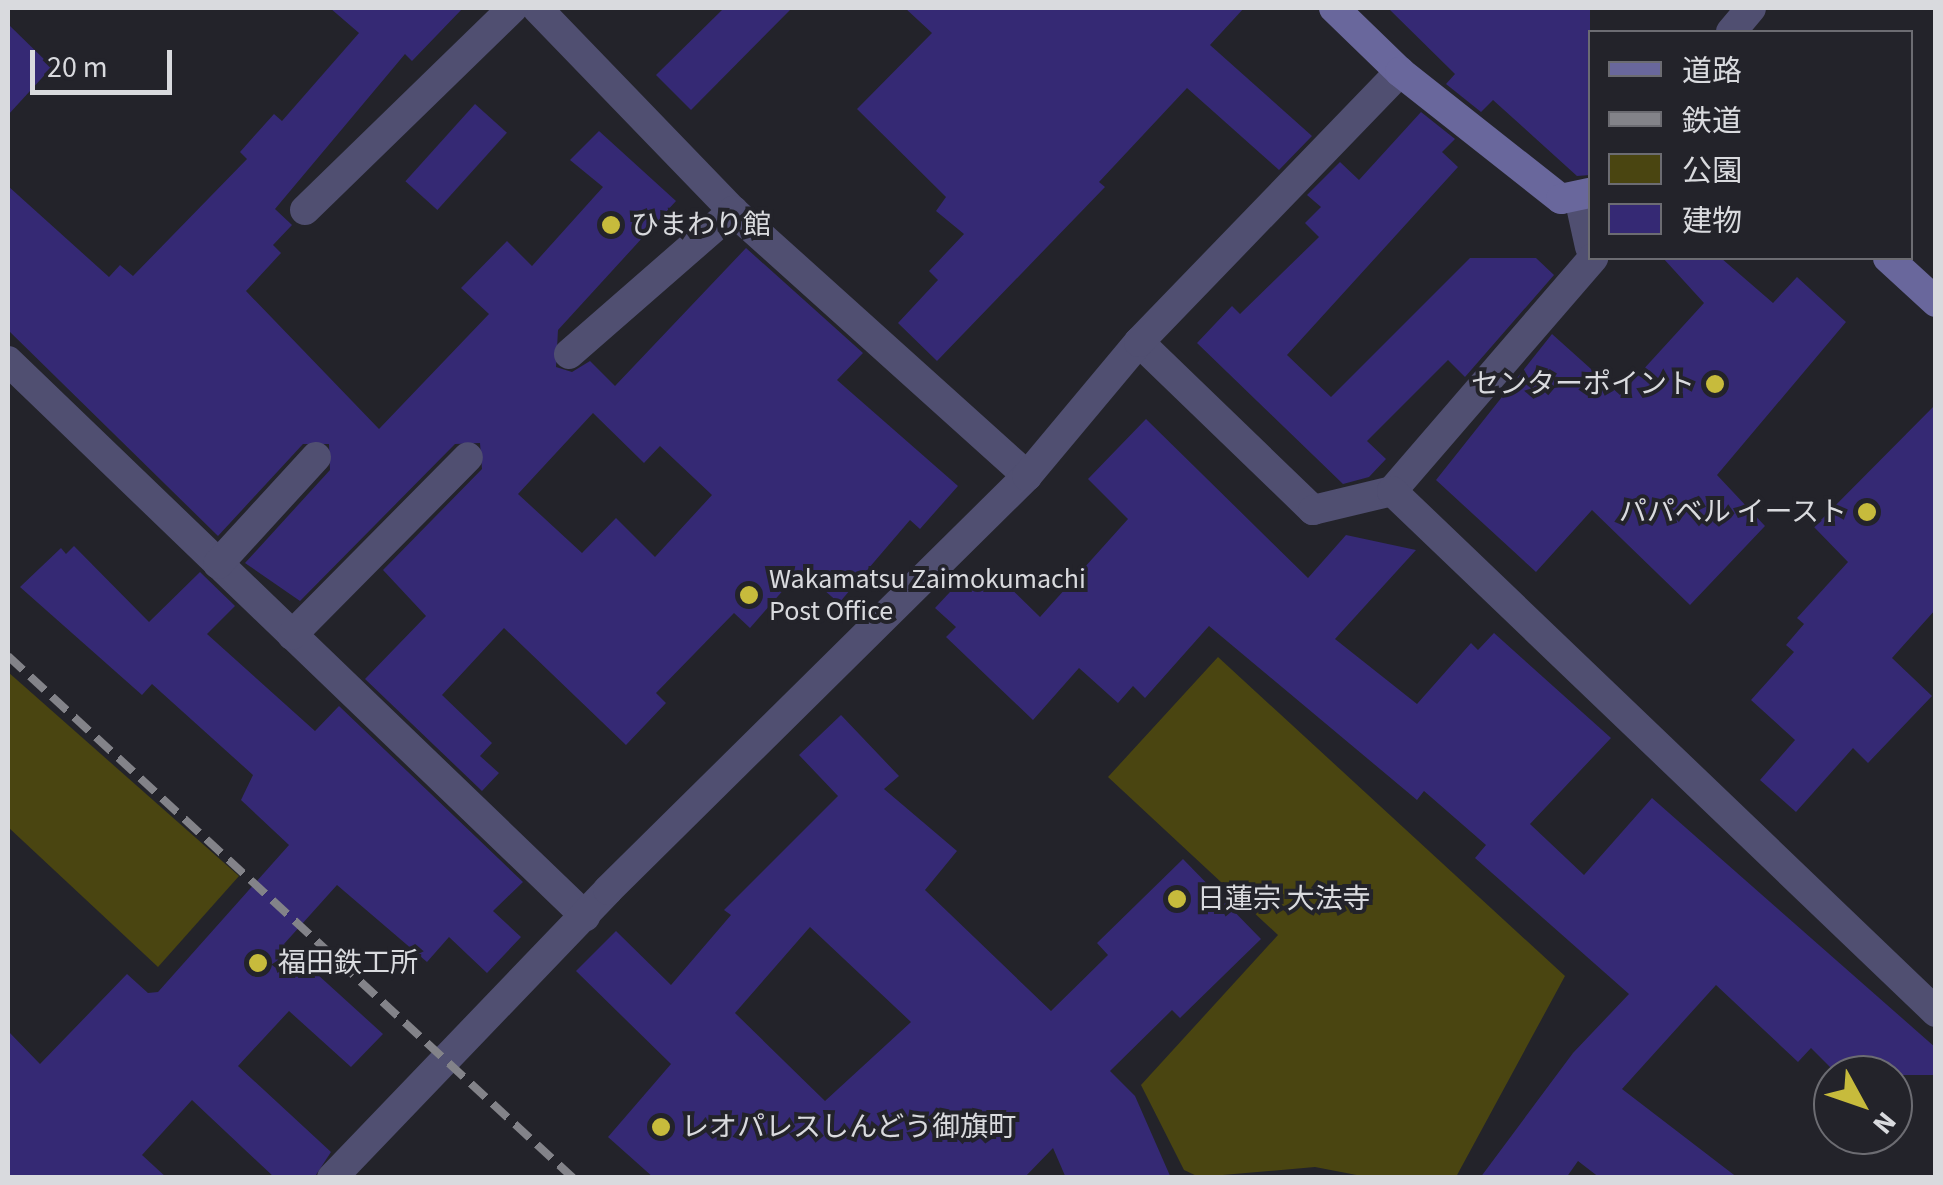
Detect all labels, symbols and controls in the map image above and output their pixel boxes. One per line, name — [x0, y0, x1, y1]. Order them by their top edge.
scale bar — [35, 30, 178, 92]
legend — [1588, 30, 1913, 260]
text: 20 m — [47, 46, 108, 89]
text: 道路 — [1682, 50, 1742, 93]
text: 鉄道 — [1682, 100, 1742, 143]
text: 公園 — [1682, 150, 1742, 193]
text: 建物 — [1682, 200, 1742, 243]
place label: ひまわり館 — [631, 208, 771, 242]
marker: ひまわり館 — [600, 214, 622, 236]
place label: センターポイント — [1471, 367, 1695, 401]
marker: センターポイント — [1704, 373, 1726, 395]
place label: パパベル イースト — [1617, 495, 1847, 529]
marker: パパベル イースト — [1856, 501, 1878, 523]
place label: Wakamatsu Zaimokumachi Post Office — [769, 562, 1086, 628]
marker: Wakamatsu Zaimokumachi Post Office — [738, 584, 760, 606]
place label: 日蓮宗 大法寺 — [1197, 882, 1371, 916]
marker: 日蓮宗 大法寺 — [1166, 888, 1188, 910]
place label: 福田鉄工所 — [278, 946, 418, 980]
marker: 福田鉄工所 — [247, 952, 269, 974]
north arrow — [1813, 1055, 1913, 1155]
text: N — [1863, 1103, 1906, 1143]
place label: レオパレスしんどう御旗町 — [681, 1110, 1017, 1144]
marker: レオパレスしんどう御旗町 — [650, 1116, 672, 1138]

